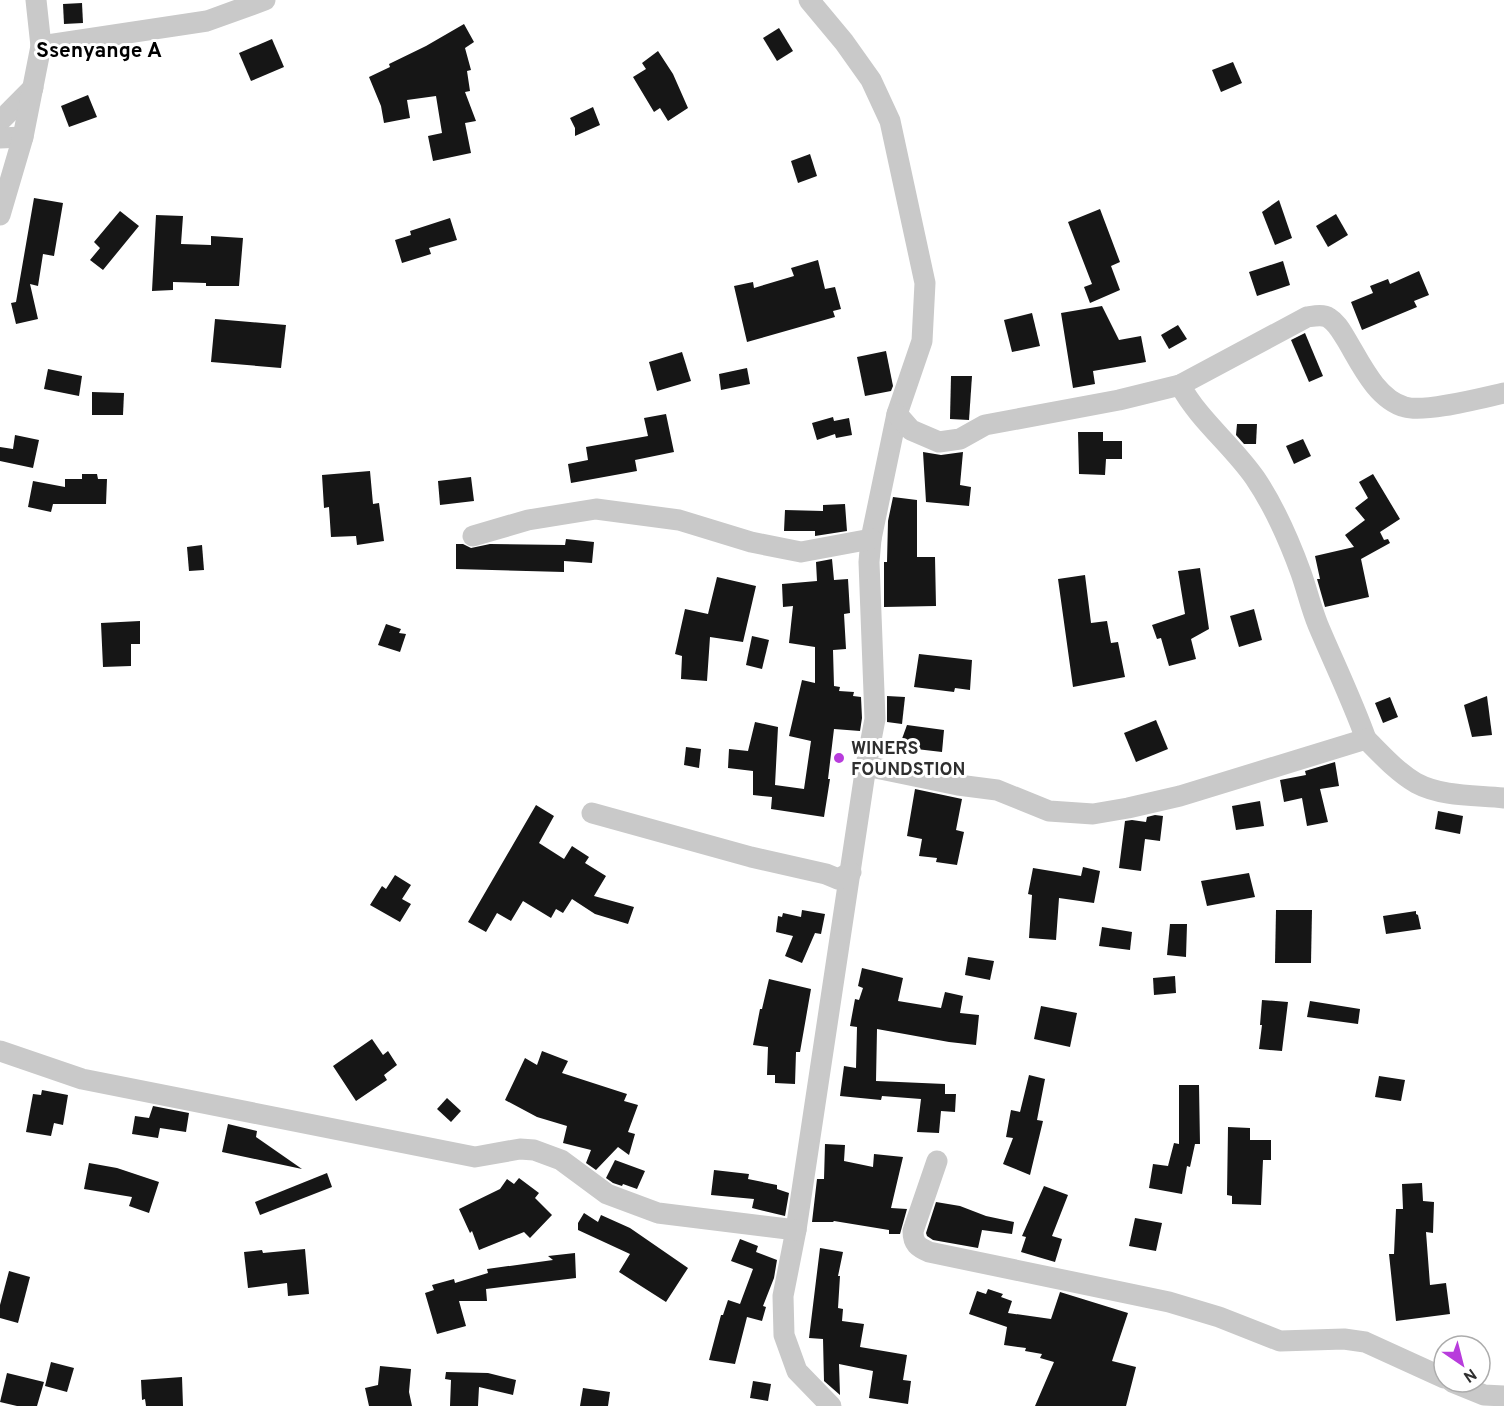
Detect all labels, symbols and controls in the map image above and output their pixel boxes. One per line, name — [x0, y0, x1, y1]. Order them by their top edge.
district label: Ssenyange A — [36, 38, 162, 65]
place label: WINERS FOUNDSTION — [851, 738, 965, 782]
marker: WINERS FOUNDSTION — [832, 751, 846, 765]
north arrow — [1432, 1334, 1492, 1394]
text: N — [1459, 1363, 1480, 1386]

